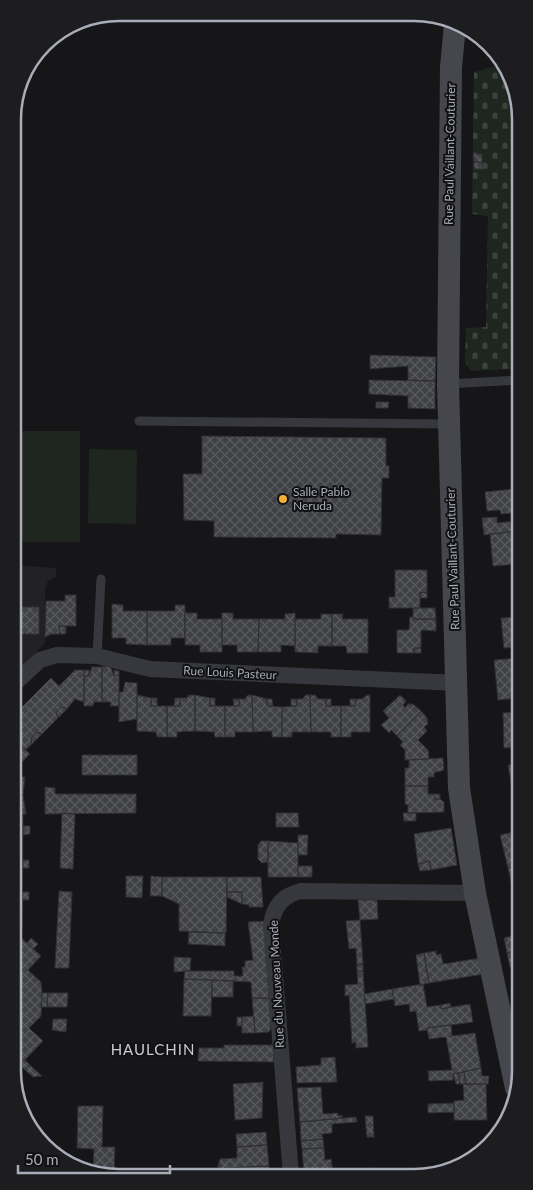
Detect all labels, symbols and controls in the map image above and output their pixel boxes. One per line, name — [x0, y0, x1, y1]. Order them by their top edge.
street label: Rue Paul Vaillant-Couturier — [441, 82, 458, 225]
place label: Salle Pablo Neruda — [293, 484, 350, 513]
street label: Rue Paul Vaillant-Couturier — [443, 487, 462, 630]
marker: Salle Pablo Neruda — [277, 493, 289, 505]
street label: Rue Louis Pasteur — [183, 663, 278, 682]
street label: Rue du Nouveau Monde — [266, 920, 287, 1048]
district label: HAULCHIN — [111, 1040, 195, 1058]
scale bar — [18, 1142, 170, 1174]
text: 50 m — [25, 1150, 59, 1168]

